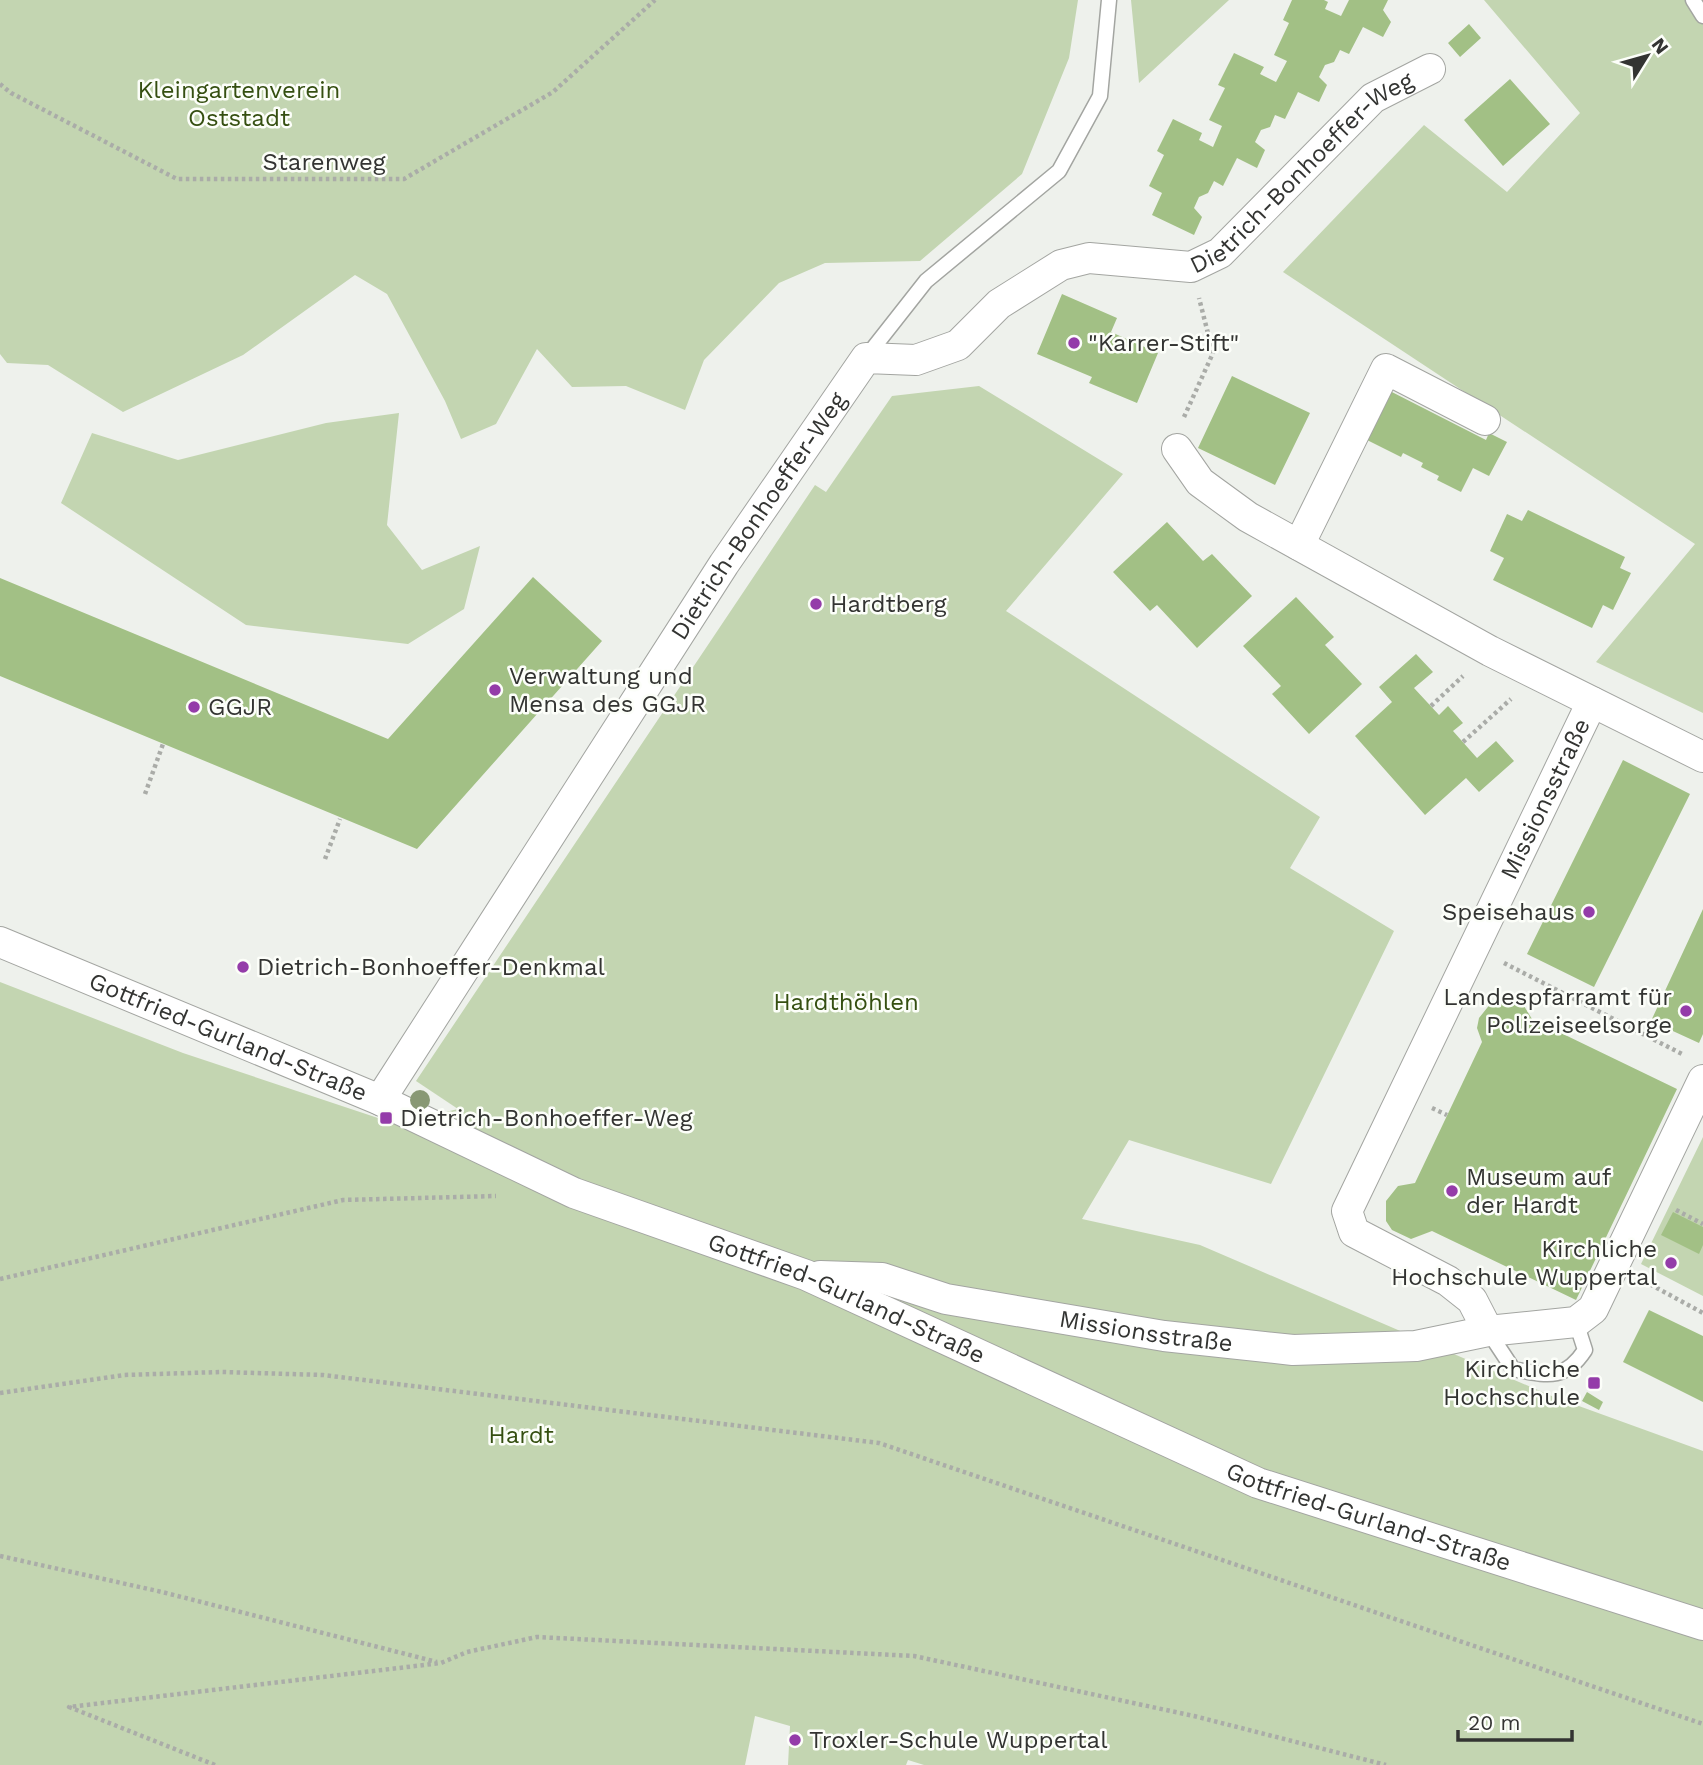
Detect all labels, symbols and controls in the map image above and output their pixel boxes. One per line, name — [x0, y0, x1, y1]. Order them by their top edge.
north arrow — [1612, 21, 1682, 91]
text: N — [1647, 34, 1674, 59]
street label: Dietrich-Bonhoeffer-Weg — [1185, 66, 1418, 279]
park label: Kleingartenverein Oststadt — [138, 76, 340, 132]
street label: Starenweg — [262, 148, 386, 176]
place label: "Karrer-Stift" — [1088, 329, 1239, 357]
marker: "Karrer-Stift" — [1066, 335, 1082, 351]
street label: Dietrich-Bonhoeffer-Weg — [665, 387, 852, 645]
place label: Hardtberg — [830, 590, 947, 618]
marker: Hardtberg — [808, 596, 824, 612]
place label: Verwaltung und Mensa des GGJR — [509, 662, 706, 718]
marker: Verwaltung und Mensa des GGJR — [487, 682, 503, 698]
place label: GGJR — [208, 693, 272, 721]
marker: GGJR — [186, 699, 202, 715]
street label: Missionsstraße — [1495, 714, 1596, 884]
place label: Speisehaus — [1442, 898, 1575, 926]
marker: Speisehaus — [1581, 904, 1597, 920]
place label: Dietrich-Bonhoeffer-Denkmal — [257, 953, 605, 981]
marker: Dietrich-Bonhoeffer-Denkmal — [235, 959, 251, 975]
street label: Gottfried-Gurland-Straße — [85, 967, 371, 1107]
place label: Landespfarramt für Polizeiseelsorge — [1443, 983, 1672, 1039]
park label: Hardthöhlen — [773, 988, 919, 1016]
marker: Landespfarramt für Polizeiseelsorge — [1678, 1003, 1694, 1019]
place label: Dietrich-Bonhoeffer-Weg — [400, 1104, 693, 1132]
marker: Dietrich-Bonhoeffer-Weg — [378, 1110, 394, 1126]
place label: Museum auf der Hardt — [1466, 1163, 1612, 1219]
marker: Museum auf der Hardt — [1444, 1183, 1460, 1199]
street label: Gottfried-Gurland-Straße — [704, 1228, 989, 1369]
place label: Kirchliche Hochschule Wuppertal — [1391, 1235, 1658, 1291]
marker: Kirchliche Hochschule Wuppertal — [1663, 1255, 1679, 1271]
street label: Missionsstraße — [1057, 1304, 1234, 1357]
place label: Kirchliche Hochschule — [1443, 1355, 1580, 1411]
marker: Kirchliche Hochschule — [1586, 1375, 1602, 1391]
park label: Hardt — [488, 1421, 554, 1449]
street label: Gottfried-Gurland-Straße — [1222, 1456, 1515, 1577]
scale bar — [1458, 1698, 1572, 1742]
text: 20 m — [1468, 1710, 1520, 1735]
place label: Troxler-Schule Wuppertal — [809, 1726, 1108, 1754]
marker: Troxler-Schule Wuppertal — [787, 1732, 803, 1748]

